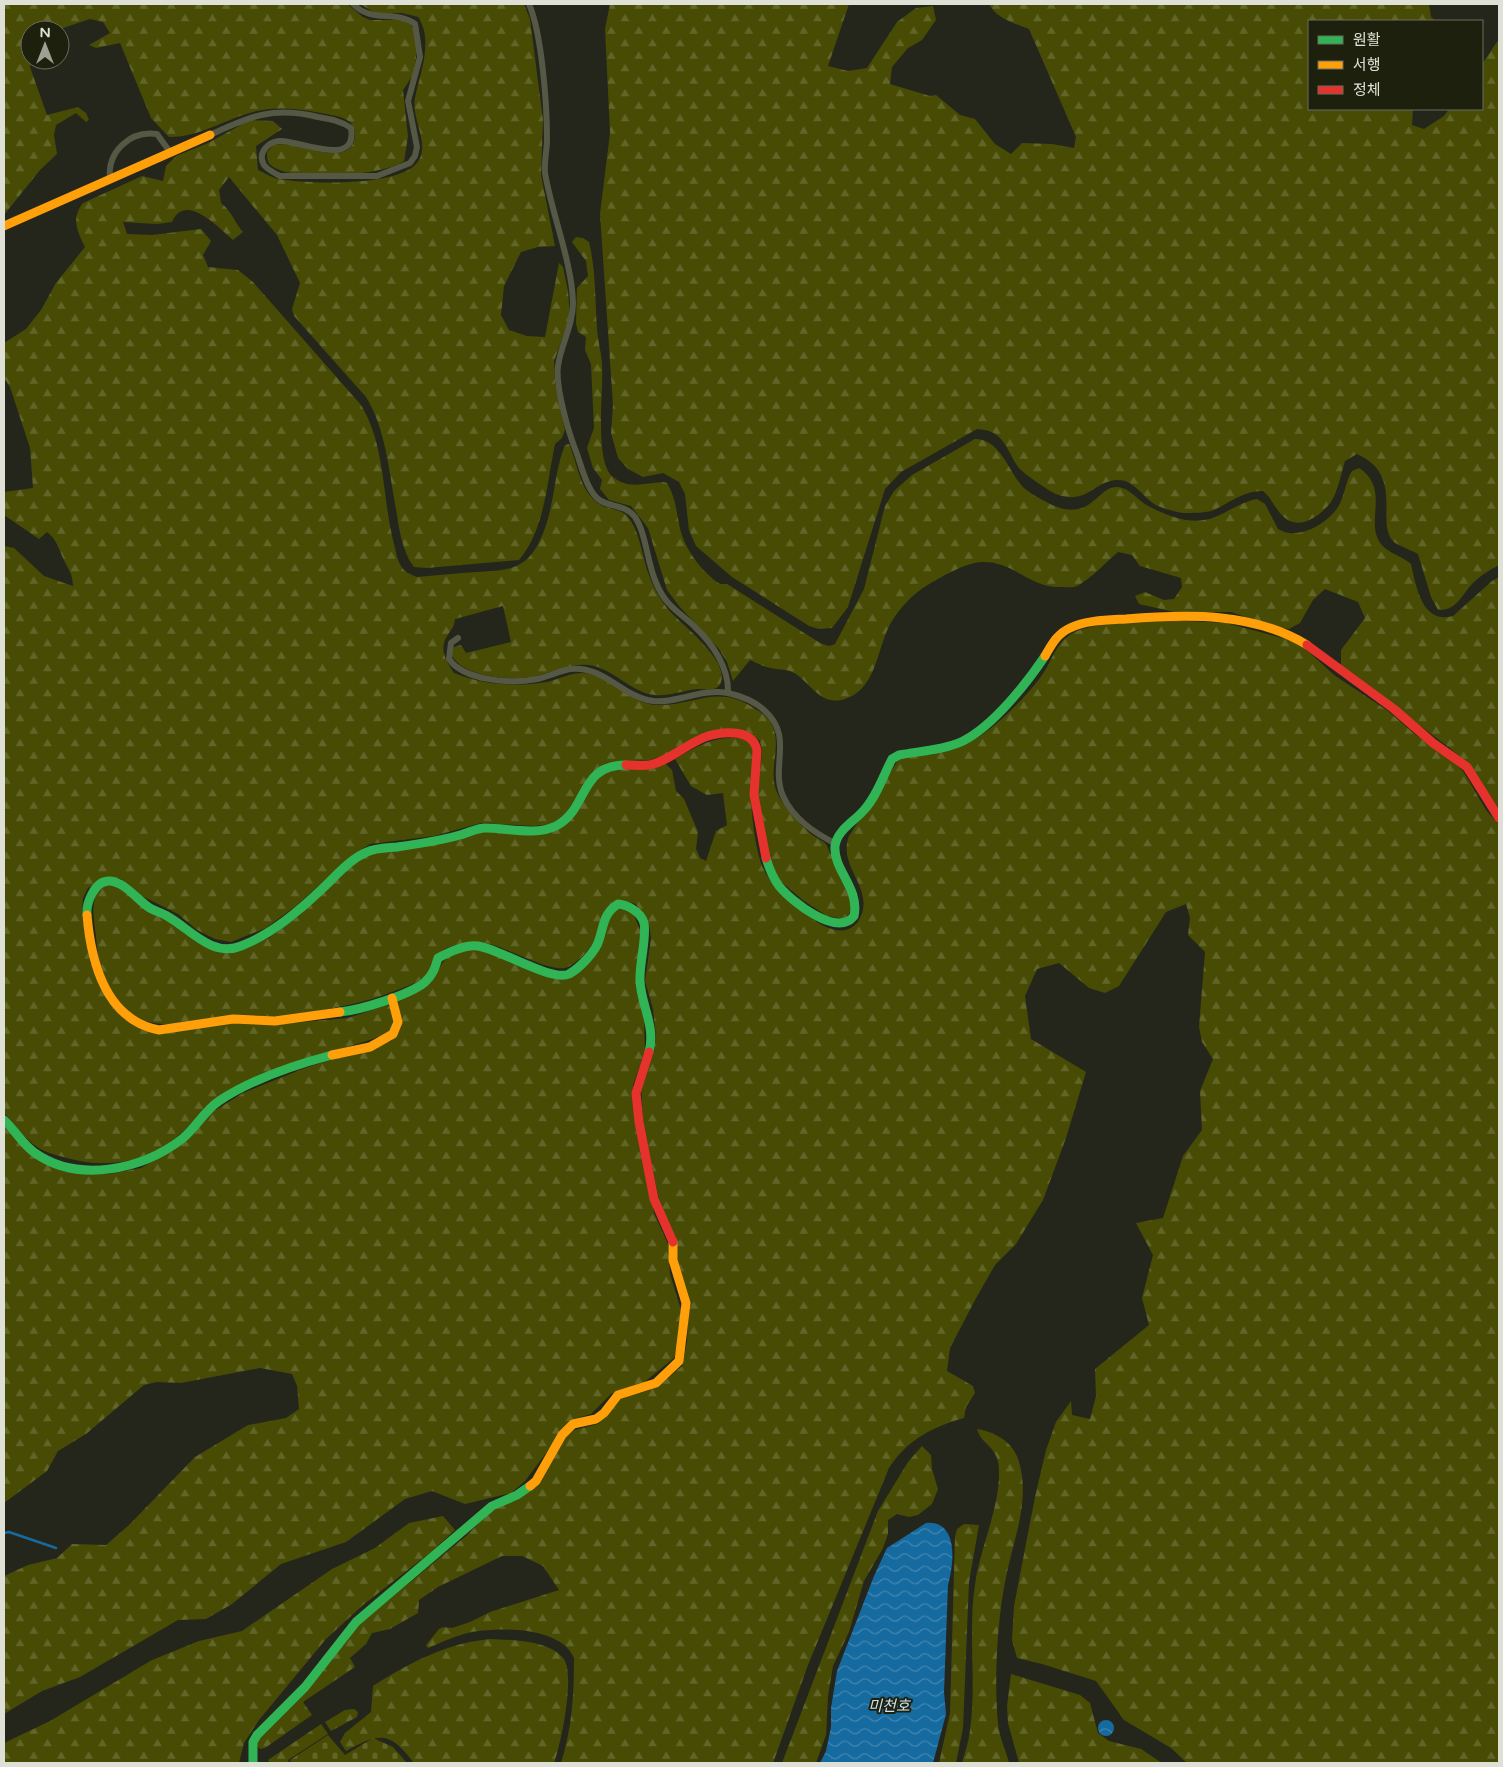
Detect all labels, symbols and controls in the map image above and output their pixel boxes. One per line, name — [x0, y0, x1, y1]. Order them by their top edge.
north arrow — [20, 20, 70, 70]
legend — [1308, 20, 1483, 110]
text: N — [39, 24, 51, 41]
text: 원활 — [1353, 31, 1381, 49]
text: 서행 — [1353, 56, 1381, 74]
text: 정체 — [1353, 81, 1381, 99]
water label: 미천호 — [868, 1697, 911, 1715]

